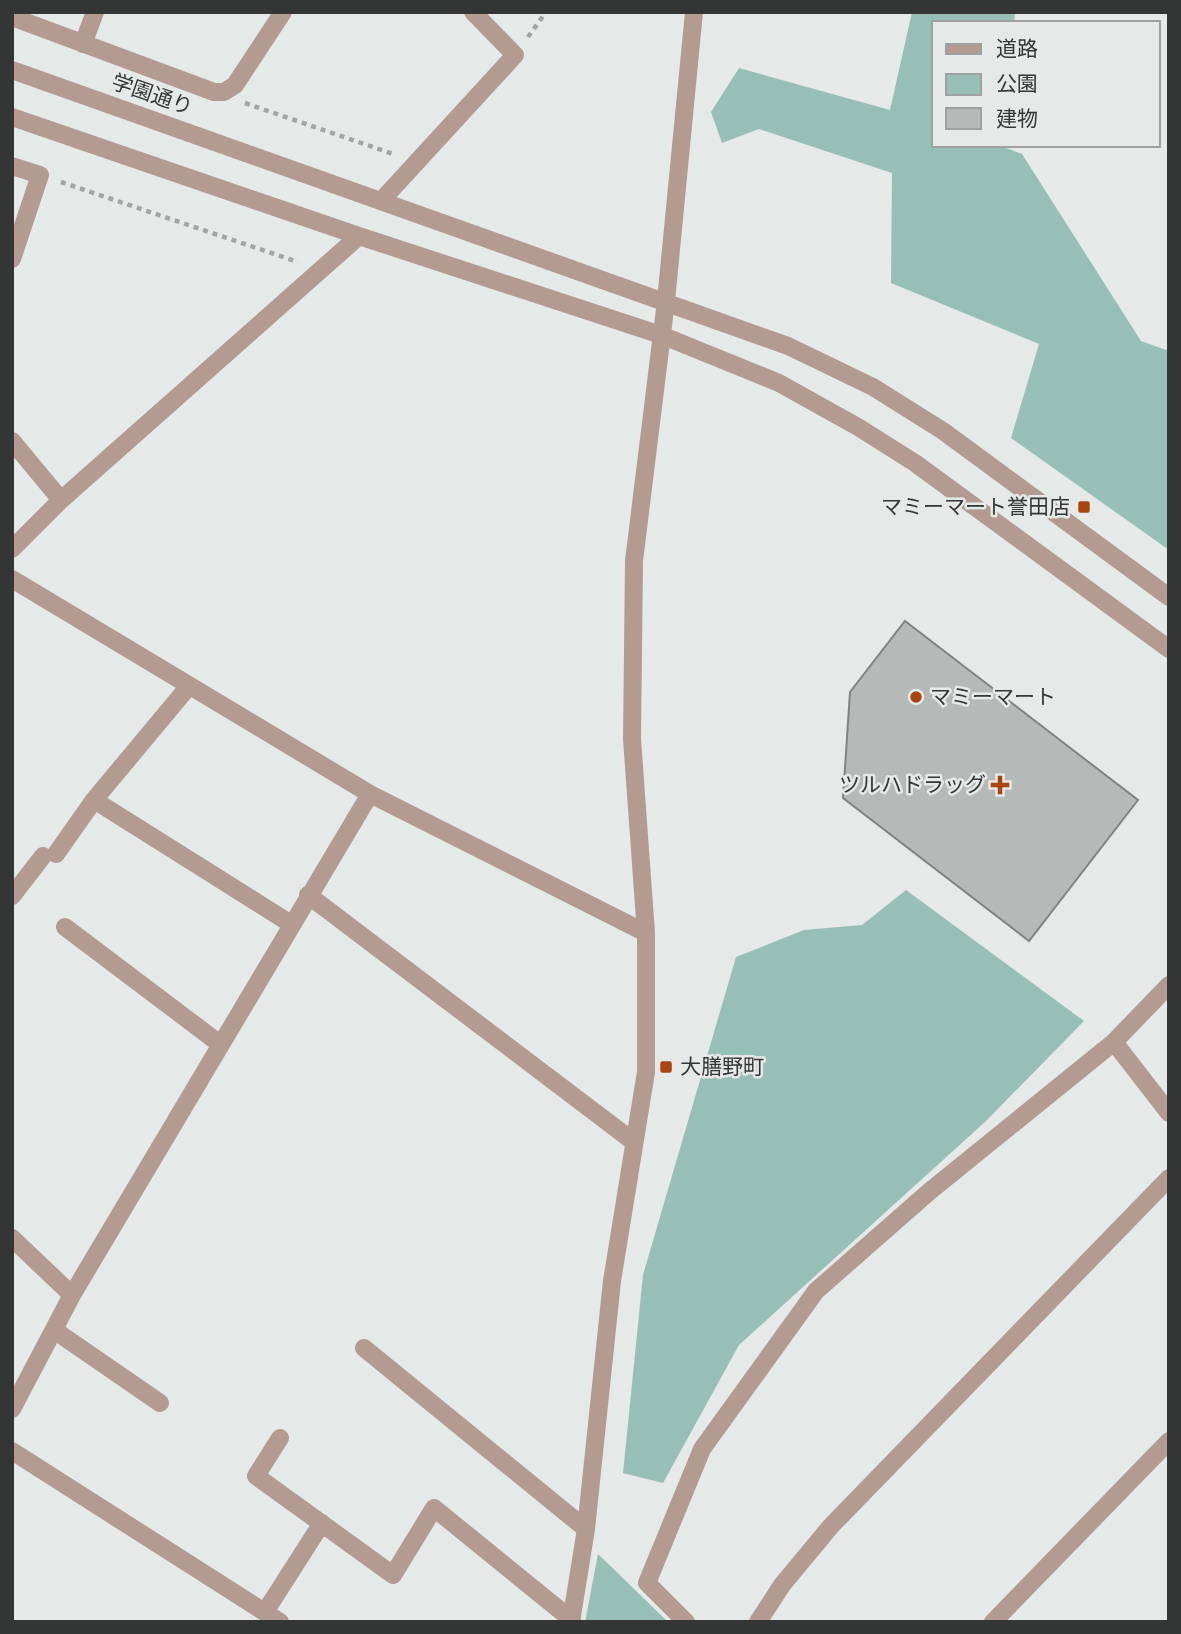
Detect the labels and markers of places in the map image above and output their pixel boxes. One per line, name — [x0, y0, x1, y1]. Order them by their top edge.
place label: マミーマート誉田店 — [881, 496, 1070, 518]
marker: マミーマート誉田店 — [1076, 499, 1092, 515]
place label: マミーマート — [930, 687, 1056, 708]
marker: マミーマート — [908, 689, 924, 705]
place label: ツルハドラッグ — [839, 774, 986, 796]
marker: ツルハドラッグ — [992, 777, 1008, 793]
place label: 大膳野町 — [680, 1056, 764, 1078]
marker: 大膳野町 — [658, 1059, 674, 1075]

